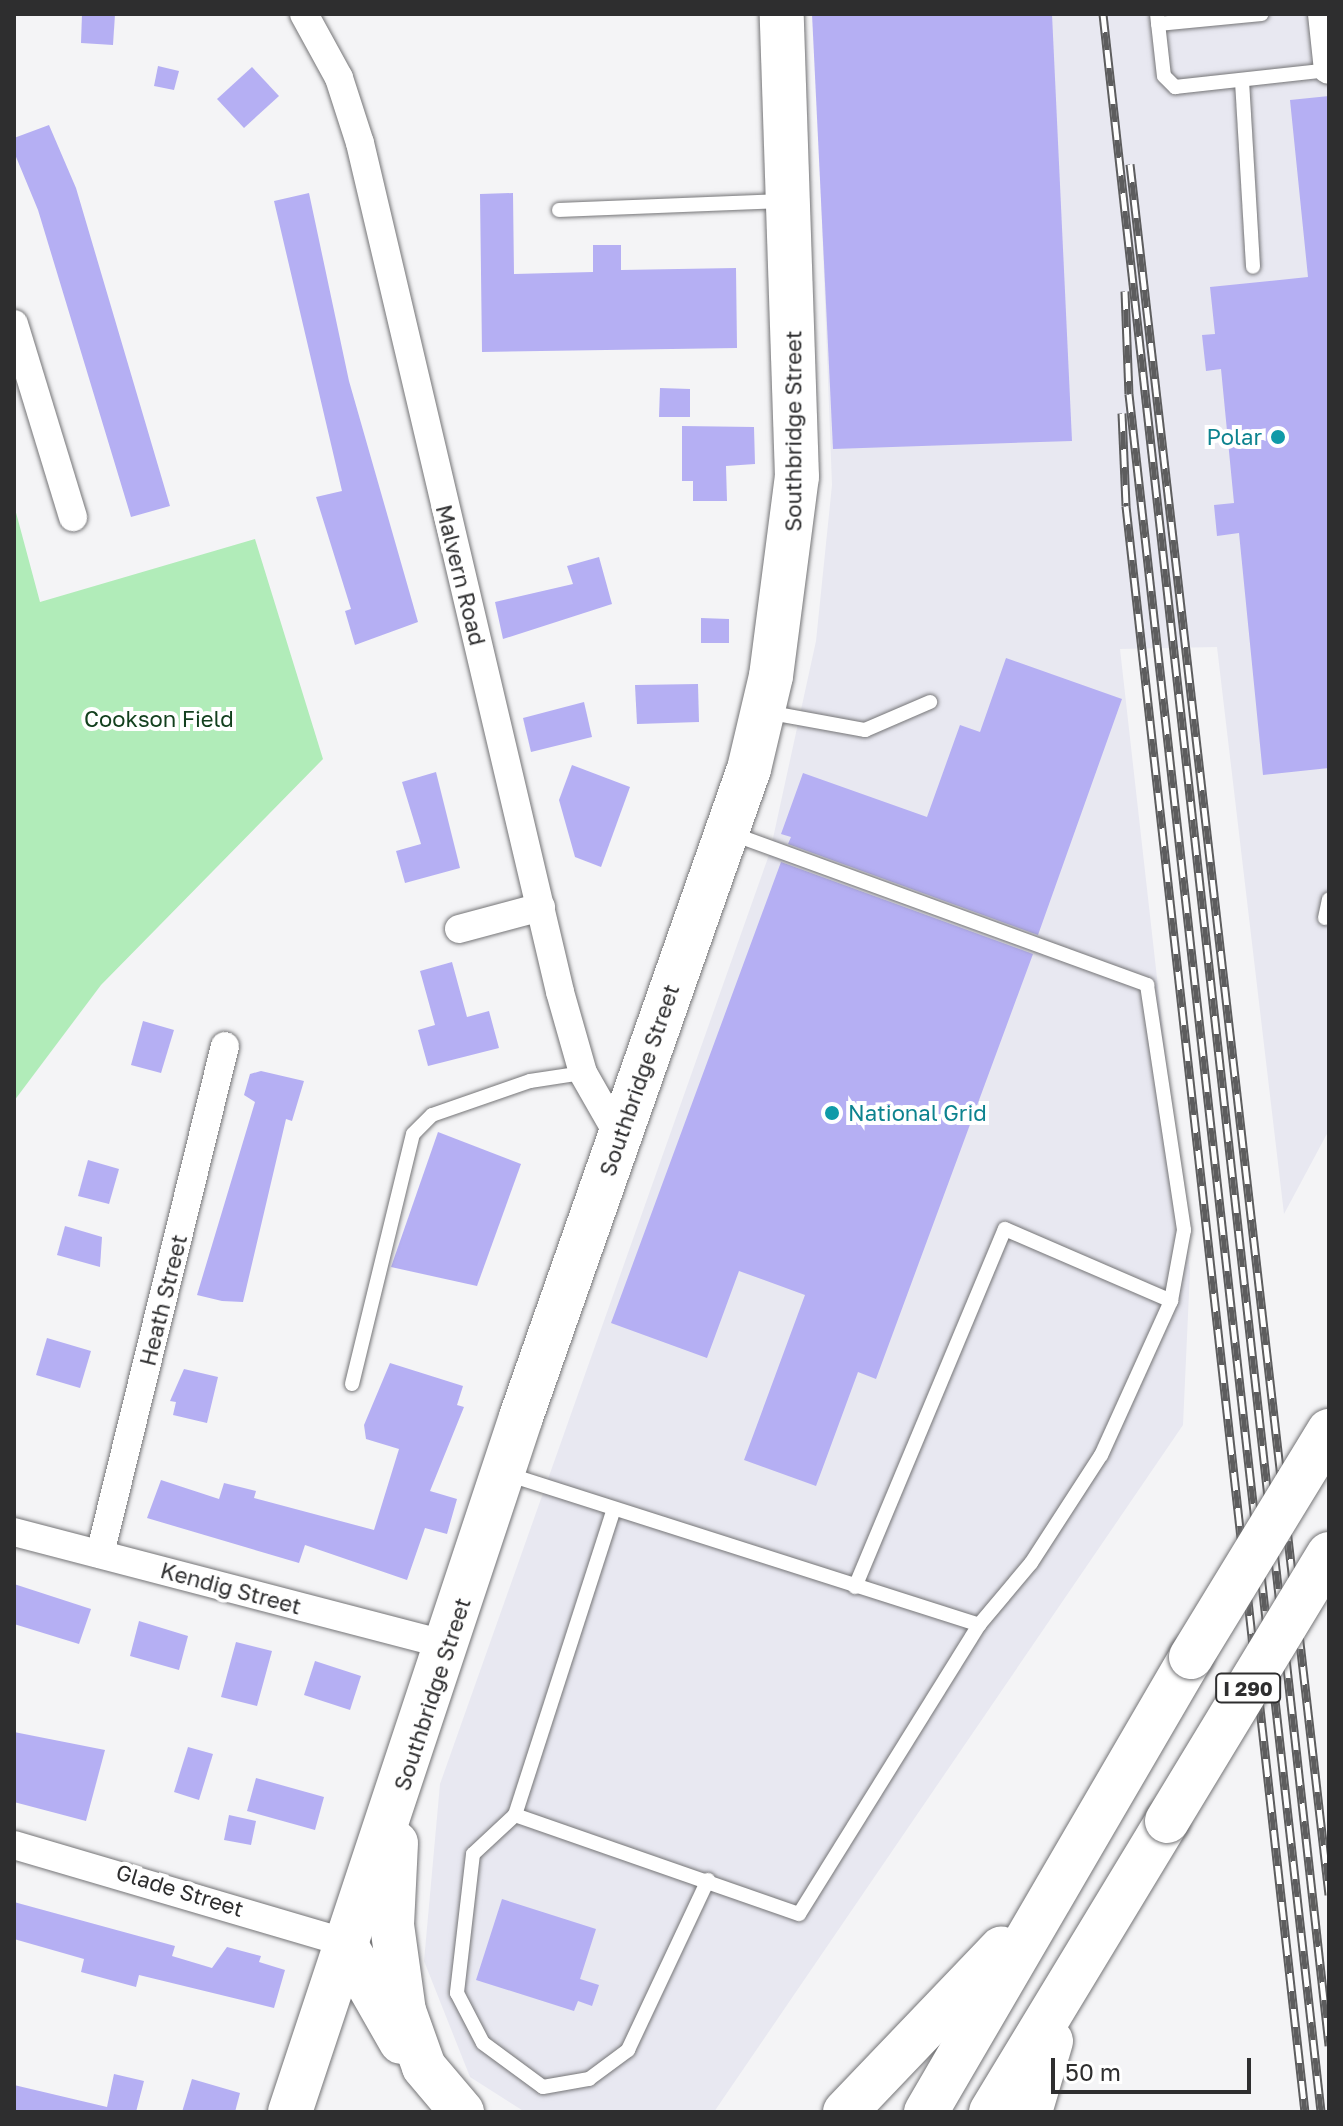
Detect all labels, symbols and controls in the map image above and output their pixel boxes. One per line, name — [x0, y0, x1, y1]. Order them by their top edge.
street label: Southbridge Street — [780, 330, 806, 532]
place label: Polar — [1207, 424, 1262, 450]
marker: Polar — [1269, 428, 1287, 446]
street label: Malvern Road — [431, 502, 491, 648]
park label: Cookson Field — [84, 706, 234, 732]
street label: Southbridge Street — [594, 981, 684, 1179]
place label: National Grid — [848, 1100, 987, 1126]
marker: National Grid — [823, 1104, 841, 1122]
street label: Heath Street — [134, 1231, 192, 1369]
street label: Kendig Street — [158, 1557, 304, 1619]
street label: Southbridge Street — [388, 1594, 476, 1794]
road number: I 290 — [1214, 1672, 1282, 1704]
street label: Glade Street — [113, 1858, 247, 1922]
scale bar — [1055, 2042, 1255, 2092]
text: 50 m — [1065, 2057, 1121, 2086]

